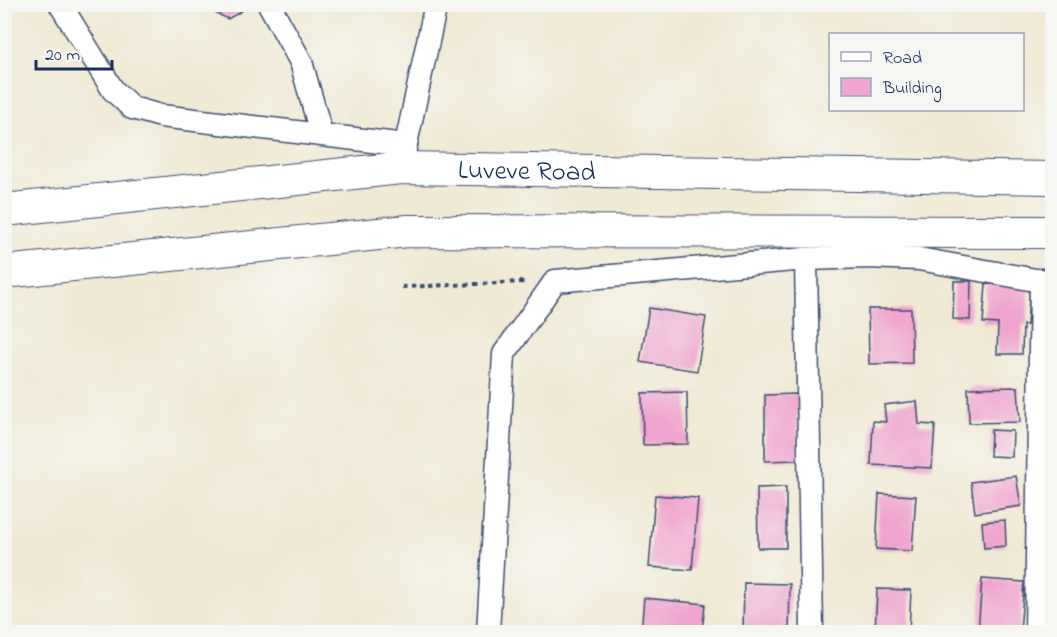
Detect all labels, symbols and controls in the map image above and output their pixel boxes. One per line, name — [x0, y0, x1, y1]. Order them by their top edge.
scale bar — [36, 33, 112, 71]
legend — [829, 33, 1024, 111]
text: 20 m — [45, 43, 80, 69]
text: Road — [883, 46, 922, 72]
text: Building — [882, 76, 942, 103]
street label: Luveve Road — [458, 152, 596, 193]

